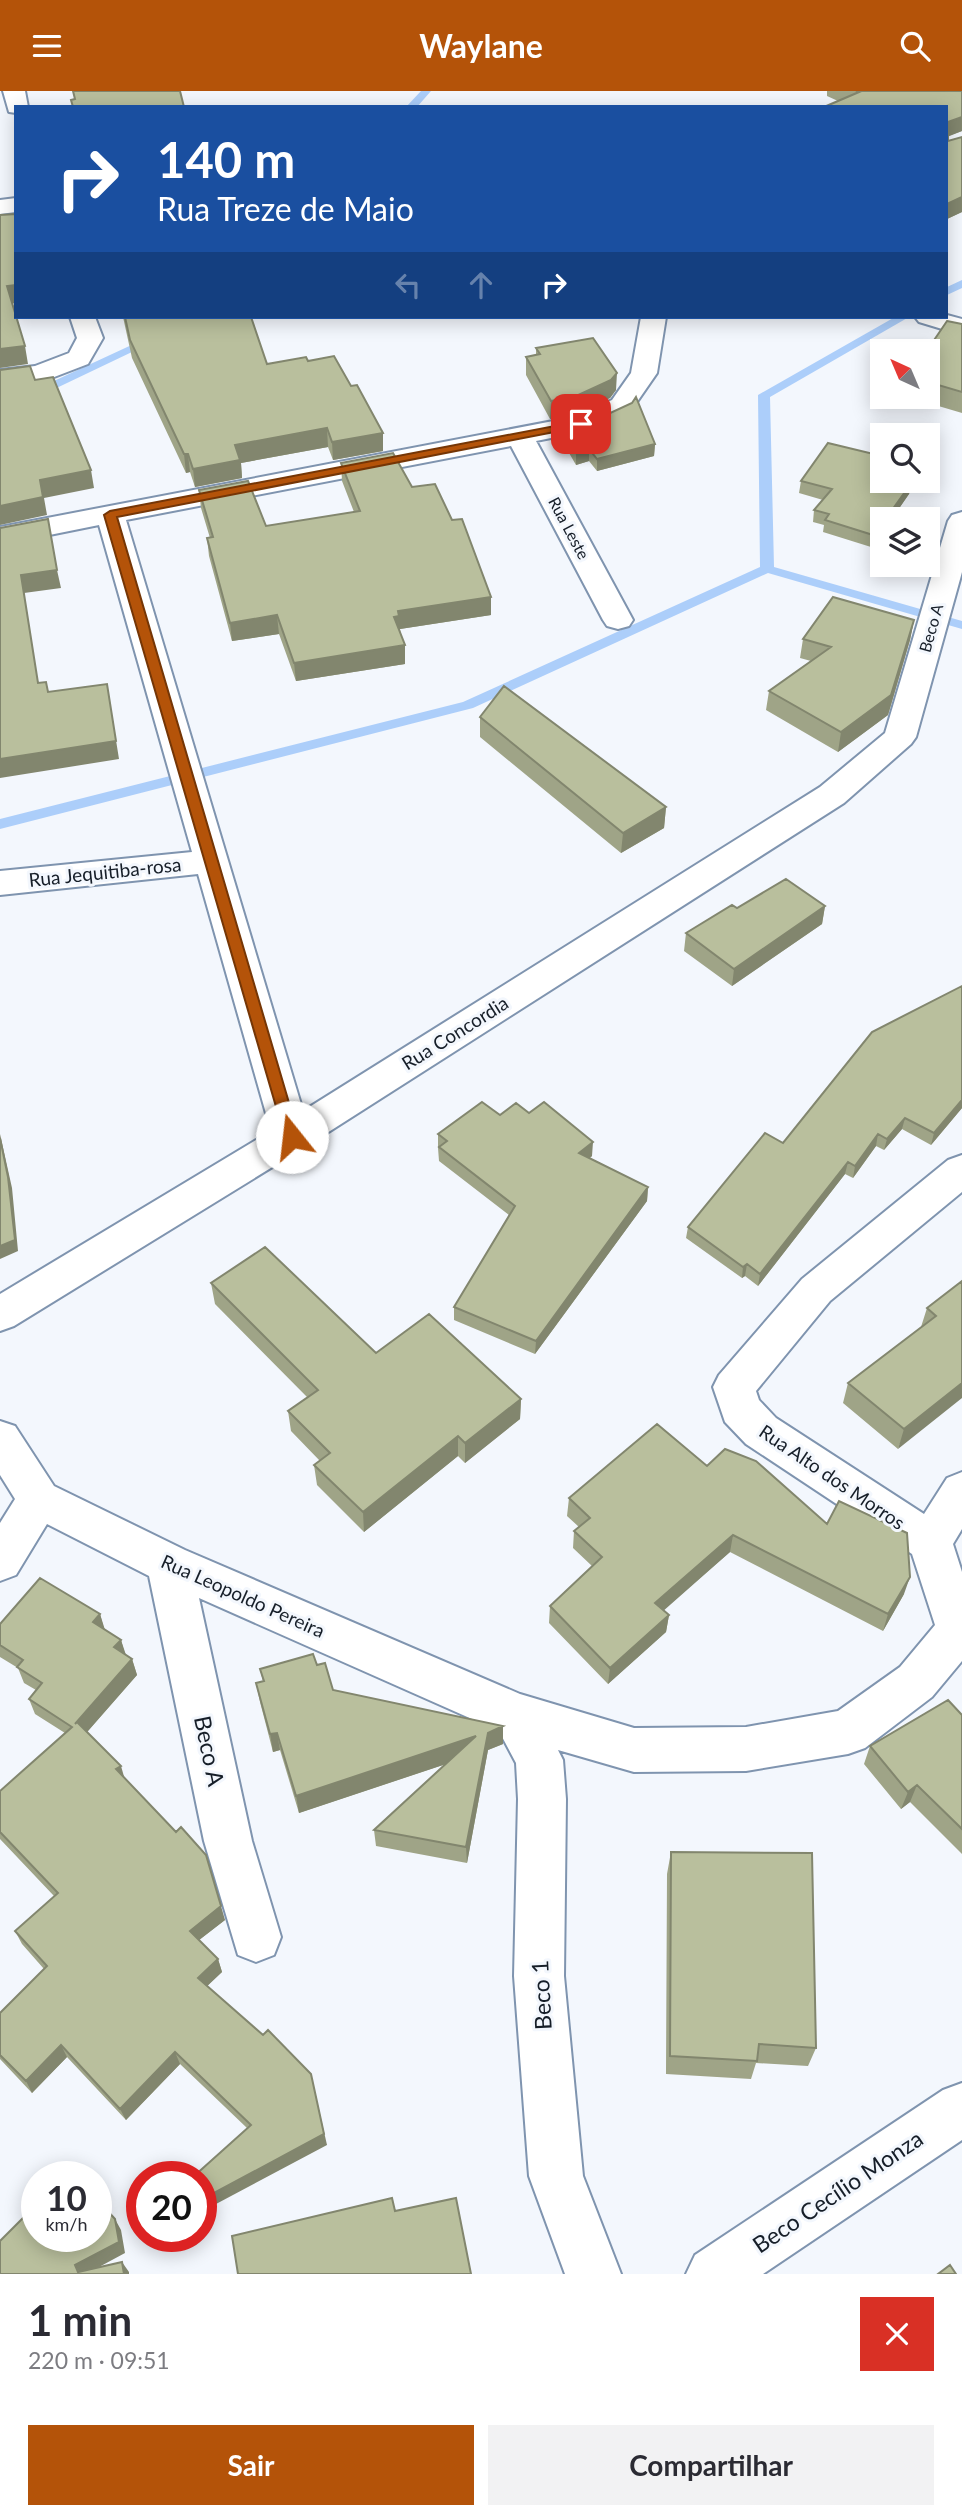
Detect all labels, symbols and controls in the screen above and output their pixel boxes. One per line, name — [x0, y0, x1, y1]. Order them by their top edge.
text: Waylane — [419, 26, 543, 65]
icon: menu — [28, 27, 66, 65]
icon: search — [896, 27, 934, 65]
text: 140 m — [157, 130, 295, 188]
icon: right — [42, 133, 133, 224]
text: Rua Treze de Maio — [157, 189, 414, 228]
icon: left — [389, 266, 427, 304]
icon: ahead — [462, 266, 500, 304]
icon: right — [535, 266, 573, 304]
north arrow — [870, 339, 940, 409]
map controls — [870, 339, 940, 577]
pin — [551, 394, 611, 454]
icon: arrive — [562, 405, 600, 443]
button: search — [870, 423, 940, 493]
street label: Rua Leste — [545, 493, 594, 562]
button: layers — [870, 507, 940, 577]
street label: Beco A — [915, 601, 947, 654]
street label: Rua Jequitiba-rosa — [28, 852, 182, 891]
street label: Rua Concordia — [397, 991, 512, 1074]
position arrow — [255, 1100, 329, 1174]
street label: Rua Alto dos Morros — [755, 1419, 909, 1534]
street label: Rua Leopoldo Pereira — [158, 1549, 329, 1642]
street label: Beco A — [189, 1713, 231, 1789]
street label: Beco 1 — [525, 1959, 557, 2031]
street label: Beco Cecílio Monza — [747, 2124, 928, 2259]
speed limit sign: 20 — [126, 2161, 217, 2252]
text: 10 — [46, 2176, 87, 2218]
text: km/h — [45, 2213, 88, 2235]
text: 1 min — [28, 2295, 132, 2345]
button: close — [860, 2297, 934, 2371]
text: 220 m · 09:51 — [28, 2346, 170, 2374]
button: Sair — [28, 2425, 474, 2505]
button: Compartilhar — [488, 2425, 934, 2505]

